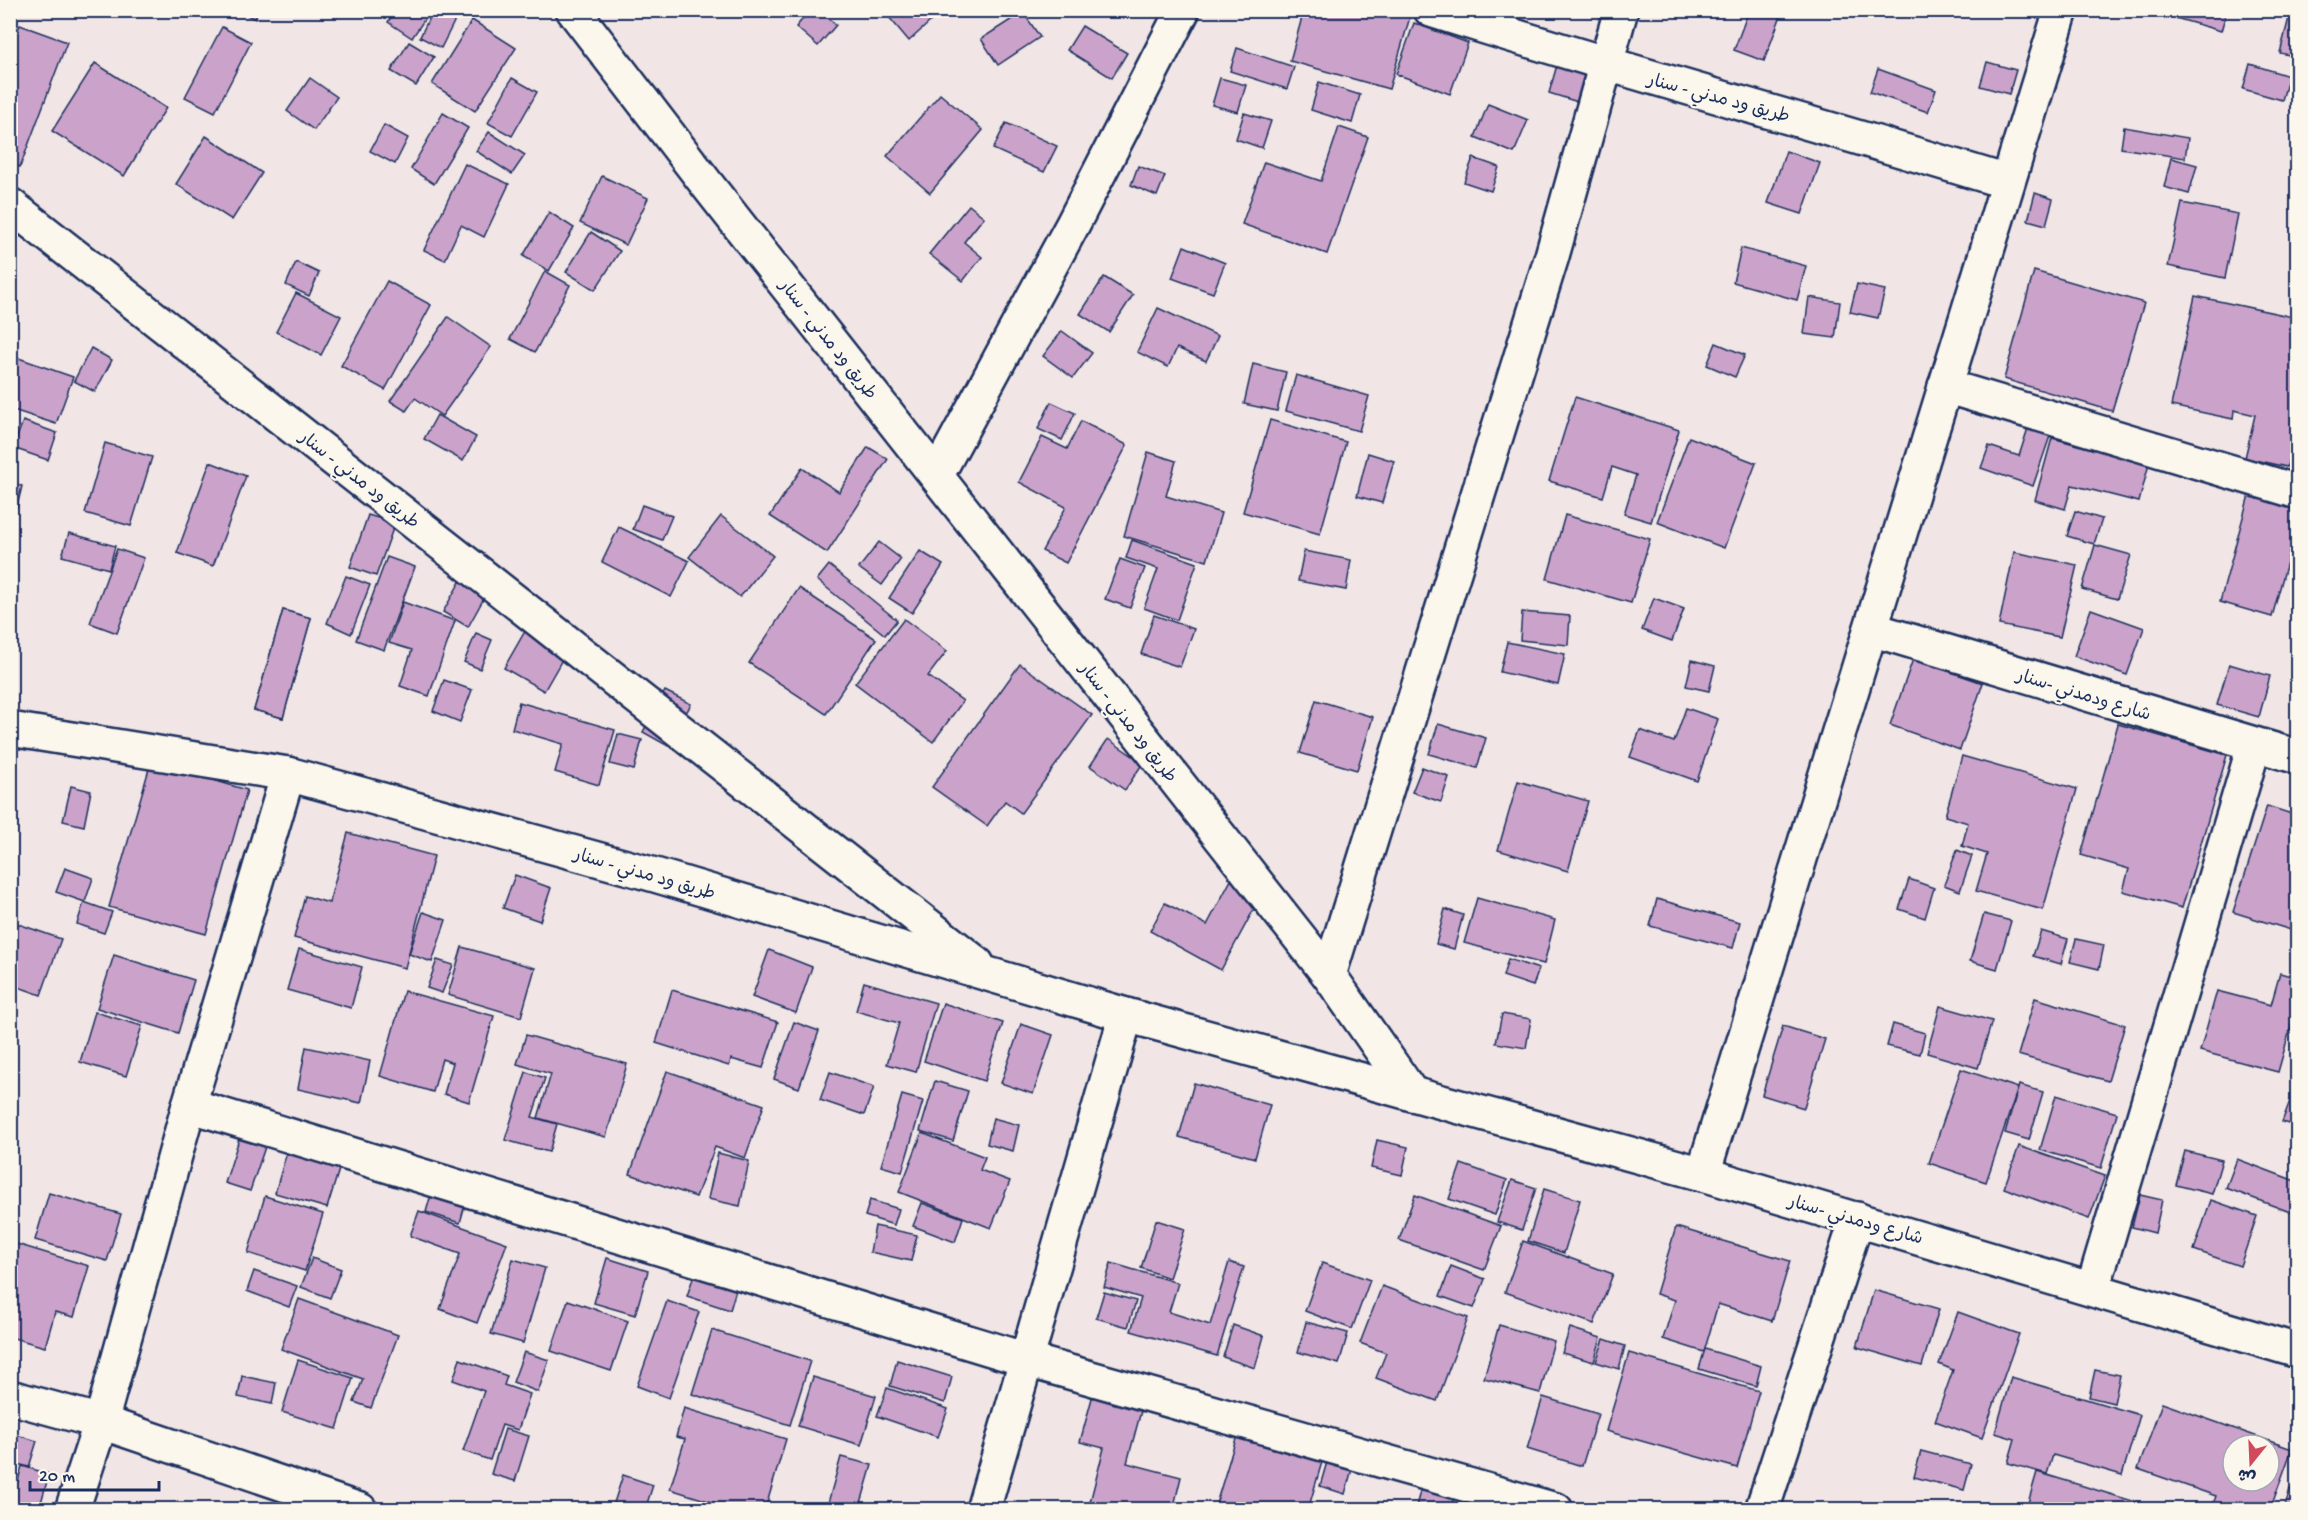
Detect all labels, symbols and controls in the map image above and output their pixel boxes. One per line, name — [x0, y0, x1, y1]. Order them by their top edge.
street label: طريق ود مدني - سنار — [1642, 70, 1792, 131]
street label: طريق ود مدني - سنار — [770, 275, 880, 406]
street label: طريق ود مدني - سنار — [291, 426, 423, 537]
street label: طريق ود مدني - سنار — [1070, 658, 1180, 789]
street label: شارع ودمدني -سنار — [2011, 665, 2153, 730]
street label: طريق ود مدني - سنار — [568, 845, 717, 909]
street label: شارع ودمدني -سنار — [1783, 1192, 1925, 1254]
north arrow — [2221, 1433, 2281, 1493]
scale bar — [30, 1454, 159, 1492]
text: ش — [2236, 1462, 2259, 1486]
text: 20 m — [39, 1467, 75, 1488]

